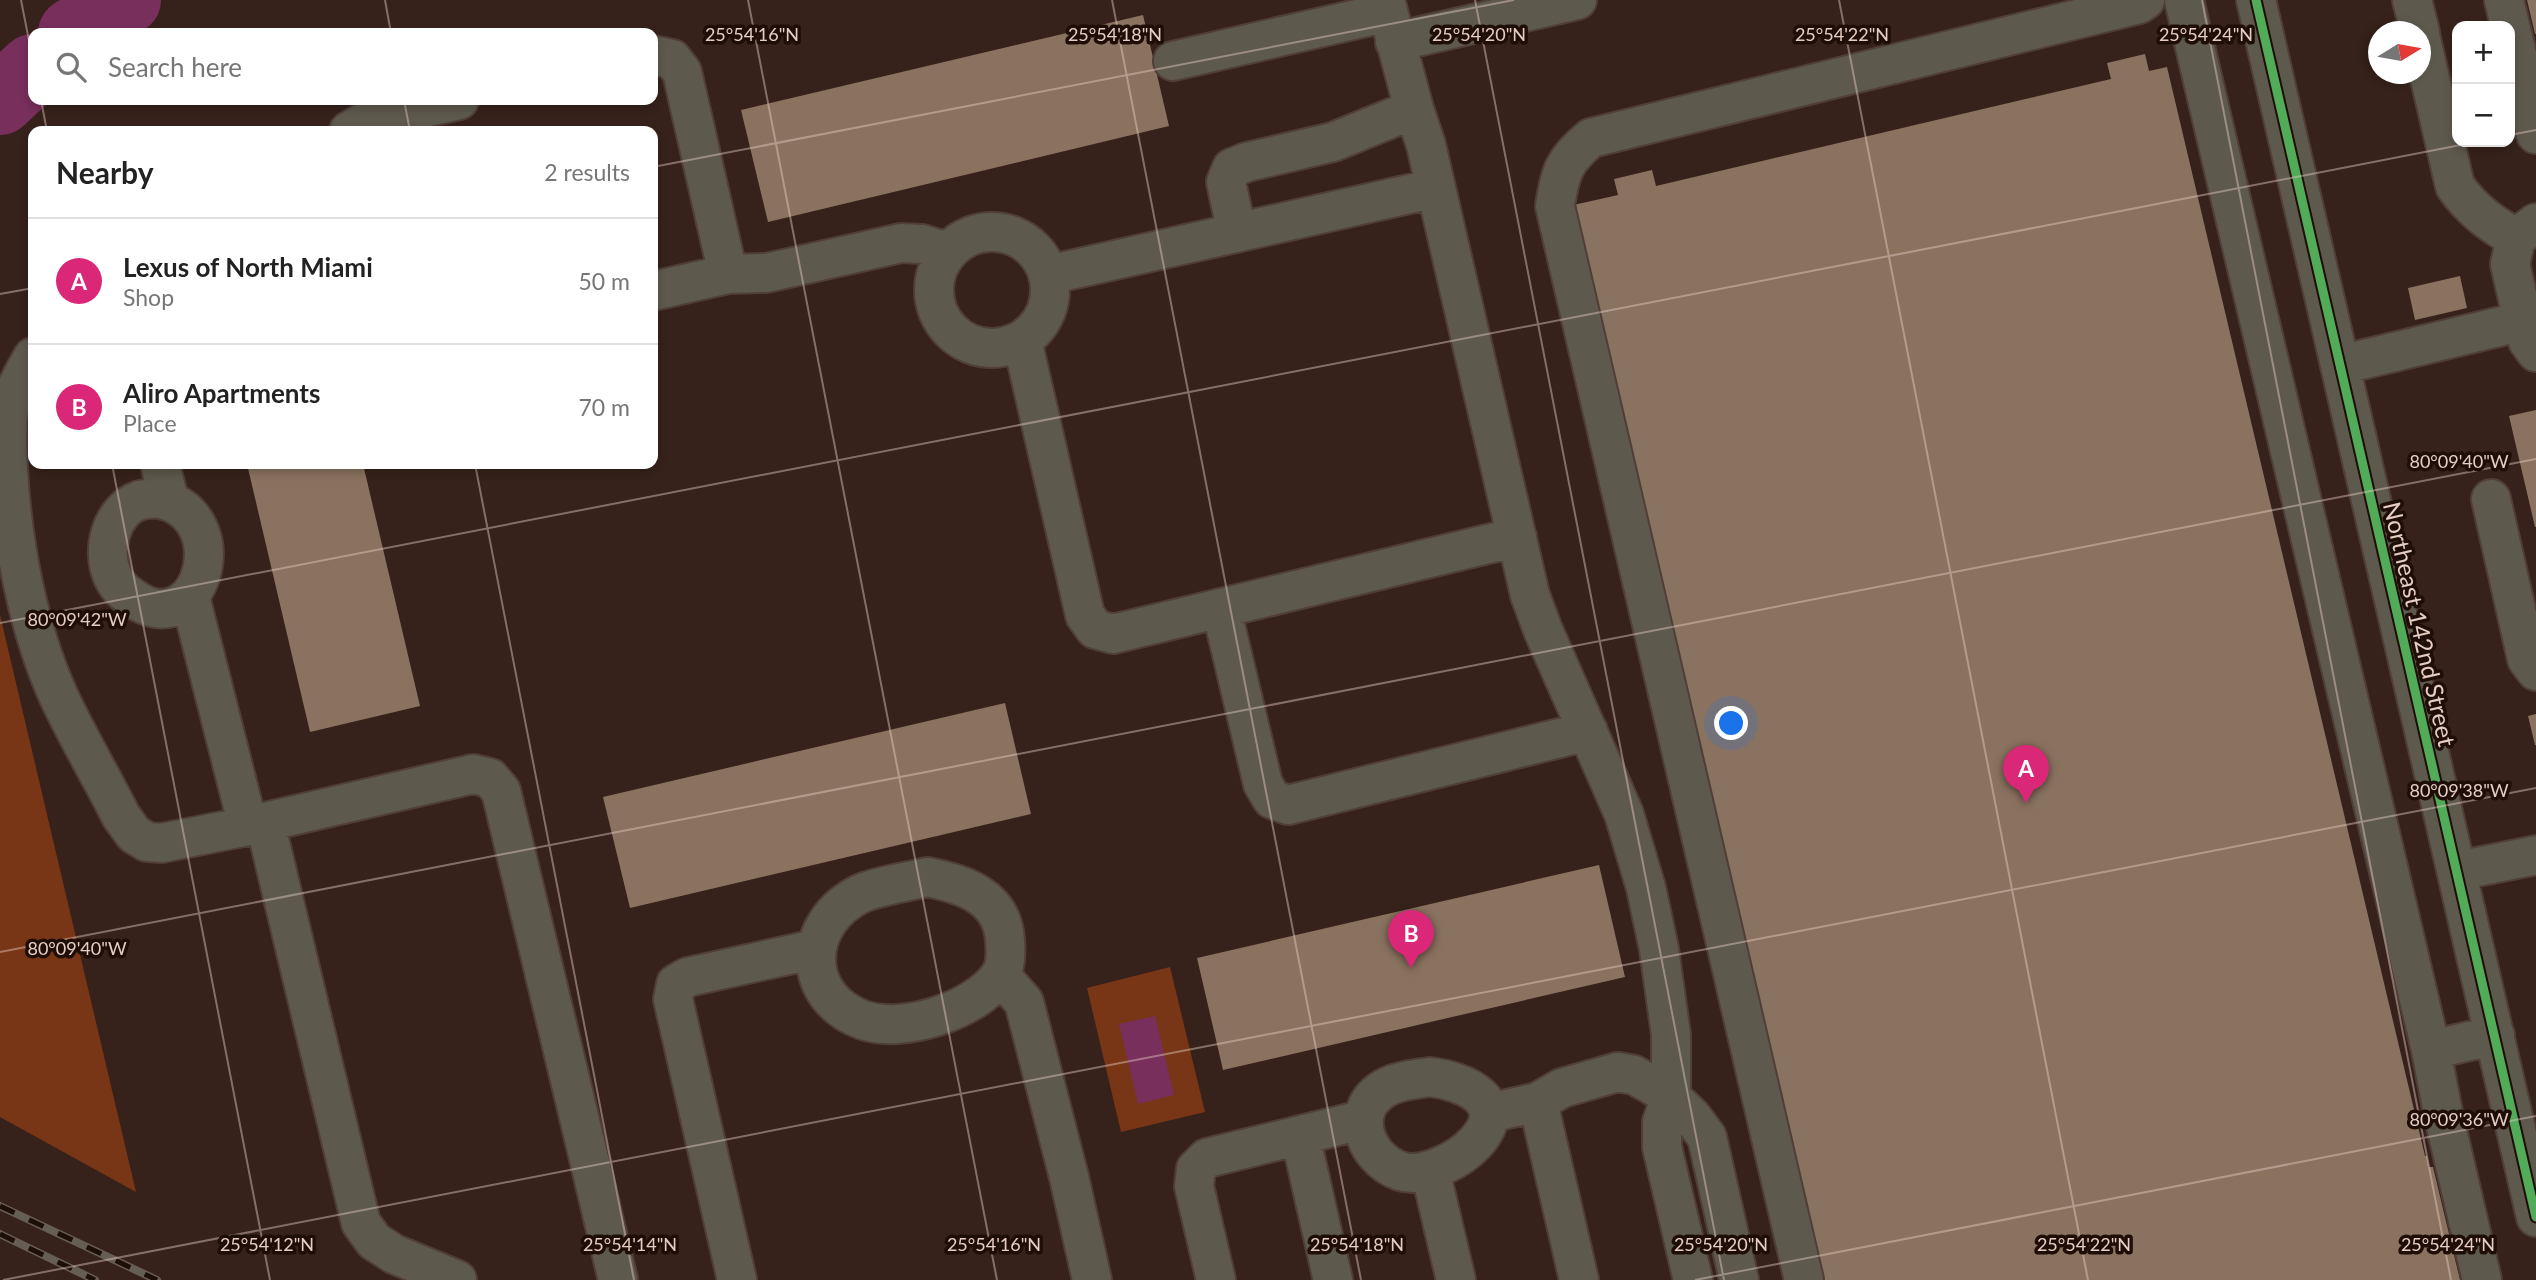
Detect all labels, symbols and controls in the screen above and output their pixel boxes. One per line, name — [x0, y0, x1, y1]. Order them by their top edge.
north arrow — [2368, 21, 2431, 84]
map controls — [2452, 21, 2515, 147]
button: + — [2452, 21, 2515, 84]
text: 25°54'16"N — [705, 23, 799, 45]
text: 25°54'18"N — [1068, 23, 1162, 45]
text: 25°54'20"N — [1432, 23, 1526, 45]
text: 25°54'22"N — [1795, 23, 1889, 45]
text: 25°54'24"N — [2159, 23, 2253, 45]
search box — [28, 28, 658, 105]
icon: search — [52, 48, 90, 86]
text: Search here — [108, 51, 242, 83]
button: − — [2452, 84, 2515, 147]
text: Nearby — [56, 154, 154, 190]
text: 2 results — [544, 158, 630, 186]
text: Lexus of North Miami — [123, 251, 373, 283]
text: A — [71, 267, 87, 295]
text: 50 m — [579, 267, 630, 295]
text: Shop — [123, 283, 174, 311]
text: Aliro Apartments — [123, 377, 320, 409]
text: B — [71, 393, 87, 421]
text: 70 m — [579, 393, 630, 421]
text: Place — [123, 409, 177, 437]
text: 80°09'40"W — [2409, 450, 2509, 472]
street label: Northeast 142nd Street — [2378, 499, 2462, 749]
text: 80°09'42"W — [27, 608, 127, 630]
your location — [1714, 706, 1748, 740]
pin: A — [2003, 745, 2049, 803]
text: 80°09'38"W — [2409, 779, 2509, 801]
pin: B — [1388, 910, 1434, 968]
text: 80°09'40"W — [27, 937, 127, 959]
text: 80°09'36"W — [2409, 1108, 2509, 1130]
text: 25°54'12"N — [220, 1233, 314, 1255]
text: 25°54'14"N — [583, 1233, 677, 1255]
text: 25°54'16"N — [947, 1233, 1041, 1255]
text: 25°54'18"N — [1310, 1233, 1404, 1255]
text: 25°54'20"N — [1674, 1233, 1768, 1255]
text: 25°54'22"N — [2037, 1233, 2131, 1255]
text: 25°54'24"N — [2401, 1233, 2495, 1255]

